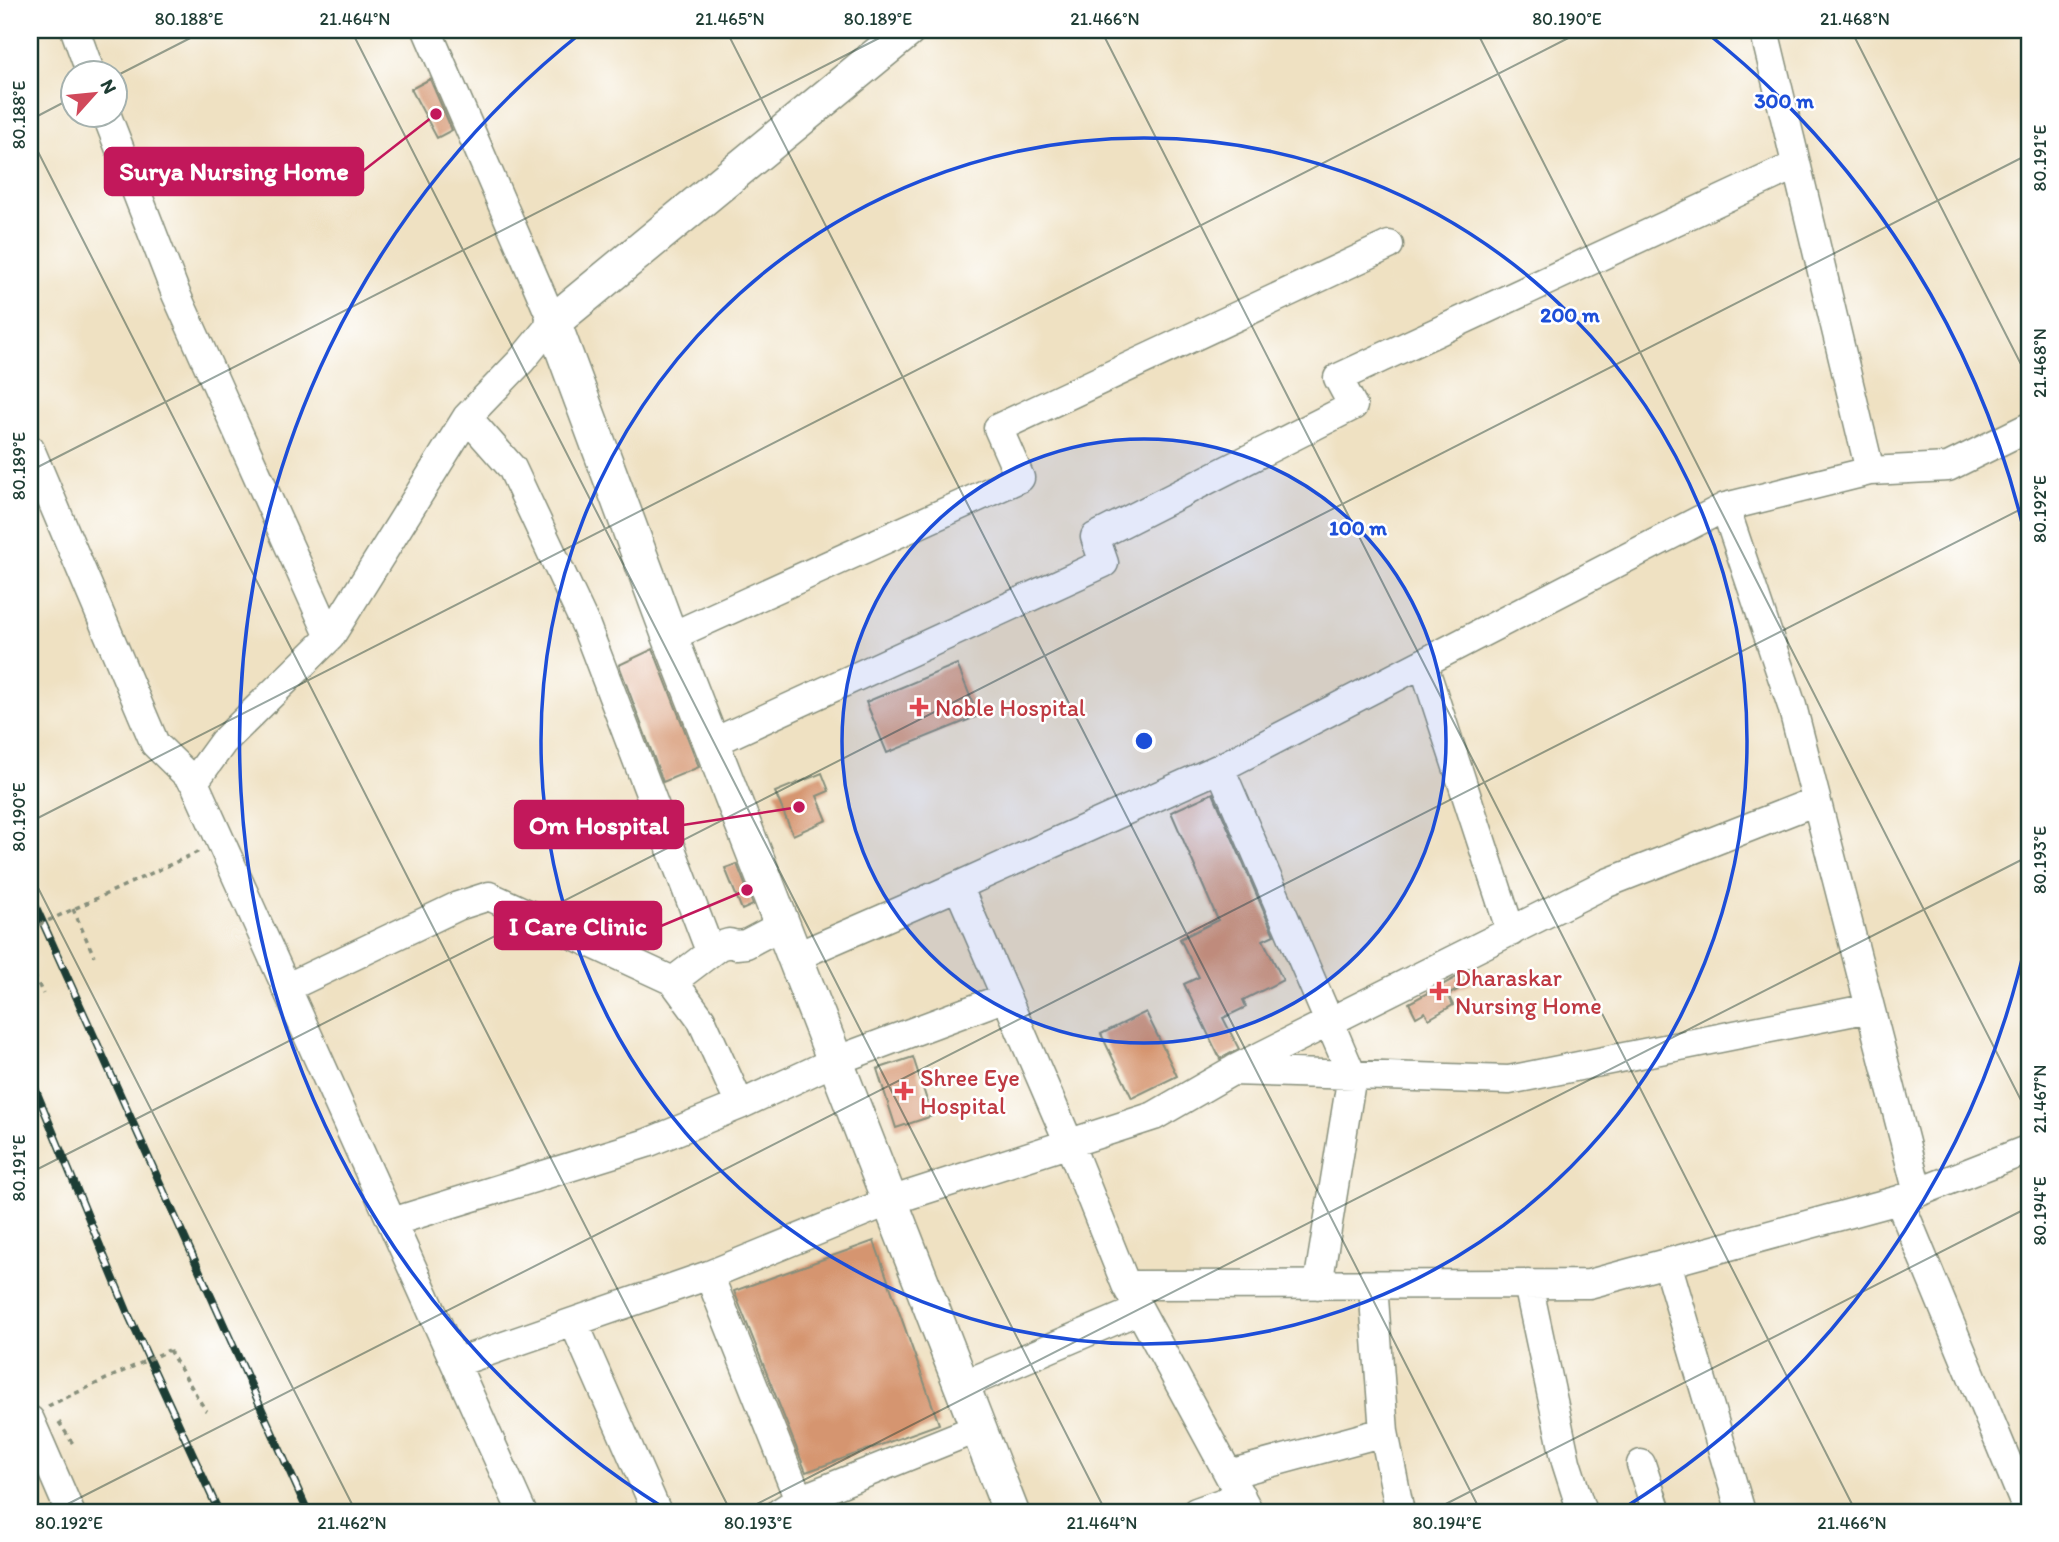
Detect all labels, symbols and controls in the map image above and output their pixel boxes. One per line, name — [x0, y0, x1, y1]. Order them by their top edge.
text: 80.188°E — [155, 8, 223, 30]
text: 21.464°N — [320, 8, 390, 30]
text: 21.465°N — [695, 8, 765, 30]
text: 80.189°E — [844, 8, 912, 30]
text: 21.466°N — [1070, 8, 1140, 30]
text: 80.190°E — [1532, 8, 1602, 30]
text: 21.468°N — [1820, 8, 1890, 30]
north arrow — [60, 60, 130, 130]
text: N — [96, 76, 122, 97]
text: 80.188°E — [8, 81, 30, 149]
text: 300 m — [1754, 88, 1814, 113]
text: 80.191°E — [2029, 125, 2051, 191]
callout: Surya Nursing Home — [105, 148, 363, 195]
text: Surya Nursing Home — [119, 155, 349, 187]
text: 200 m — [1540, 302, 1600, 327]
text: 21.468°N — [2029, 328, 2051, 398]
text: 80.189°E — [8, 432, 30, 500]
text: 80.192°E — [2029, 475, 2051, 543]
text: 100 m — [1329, 515, 1387, 540]
place label: Noble Hospital — [935, 693, 1086, 722]
marker: Noble Hospital — [909, 697, 929, 717]
centre of rings — [1132, 729, 1156, 753]
text: 80.190°E — [8, 782, 30, 852]
callout: Om Hospital — [515, 801, 683, 848]
text: Om Hospital — [529, 809, 670, 841]
text: 80.193°E — [2029, 826, 2051, 894]
callout: I Care Clinic — [495, 902, 661, 949]
text: I Care Clinic — [509, 910, 647, 942]
place label: Dharaskar Nursing Home — [1455, 963, 1602, 1020]
marker: Dharaskar Nursing Home — [1429, 981, 1449, 1001]
place label: Shree Eye Hospital — [920, 1063, 1020, 1120]
text: 21.467°N — [2029, 1065, 2051, 1133]
marker: Shree Eye Hospital — [894, 1081, 914, 1101]
text: 80.191°E — [8, 1135, 30, 1201]
text: 80.194°E — [2029, 1176, 2051, 1246]
text: 80.192°E — [35, 1512, 103, 1534]
text: 21.462°N — [317, 1512, 387, 1534]
text: 80.193°E — [724, 1512, 792, 1534]
text: 21.464°N — [1067, 1512, 1137, 1534]
text: 80.194°E — [1412, 1512, 1482, 1534]
text: 21.466°N — [1817, 1512, 1887, 1534]

